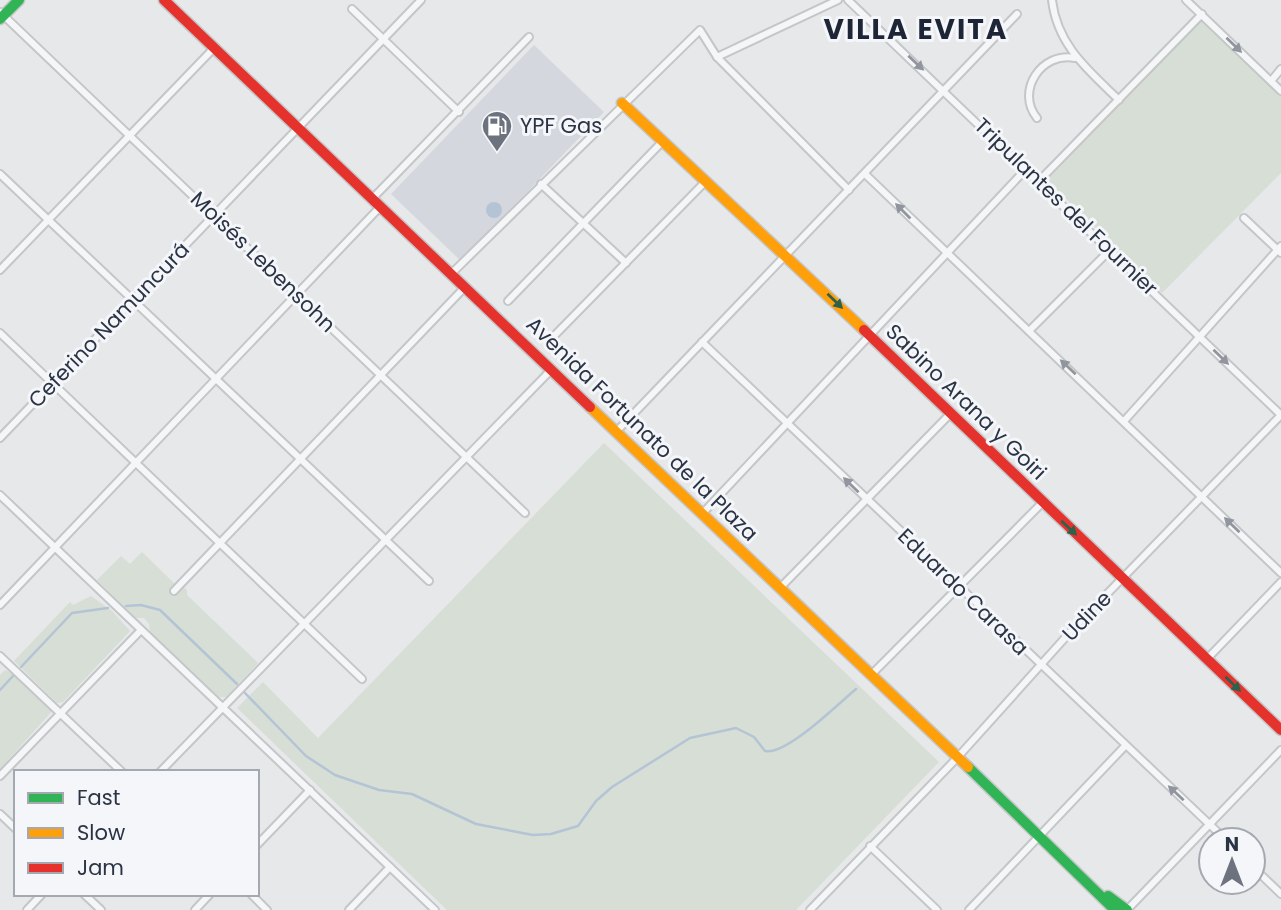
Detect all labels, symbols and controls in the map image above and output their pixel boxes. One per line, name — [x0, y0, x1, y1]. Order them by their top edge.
district label: VILLA EVITA — [823, 10, 1009, 49]
one-way arrow — [1225, 36, 1242, 53]
one-way arrow — [907, 55, 924, 71]
fuel station icon: YPF Gas — [480, 109, 514, 153]
place label: YPF Gas — [520, 111, 602, 140]
street label: Tripulantes del Fournier — [968, 111, 1165, 302]
street label: Moisés Lebensohn — [184, 185, 342, 339]
one-way arrow — [894, 203, 911, 220]
street label: Ceferino Namuncurá — [22, 235, 196, 414]
one-way arrow — [826, 293, 843, 310]
street label: Avenida Fortunato de la Plaza — [520, 310, 765, 547]
street label: Sabino Arana y Goiri — [880, 317, 1053, 486]
one-way arrow — [1213, 348, 1230, 365]
one-way arrow — [1060, 360, 1077, 376]
one-way arrow — [842, 477, 859, 494]
one-way arrow — [1224, 517, 1241, 533]
one-way arrow — [1060, 519, 1077, 535]
street label: Eduardo Carasa — [892, 522, 1035, 662]
street label: Udine — [1055, 584, 1118, 647]
one-way arrow — [1225, 676, 1242, 693]
legend — [14, 770, 259, 896]
text: Fast — [77, 783, 120, 812]
one-way arrow — [1168, 786, 1185, 802]
text: Slow — [77, 818, 125, 847]
north arrow — [1197, 826, 1267, 896]
text: N — [1225, 831, 1239, 858]
text: Jam — [77, 853, 124, 882]

